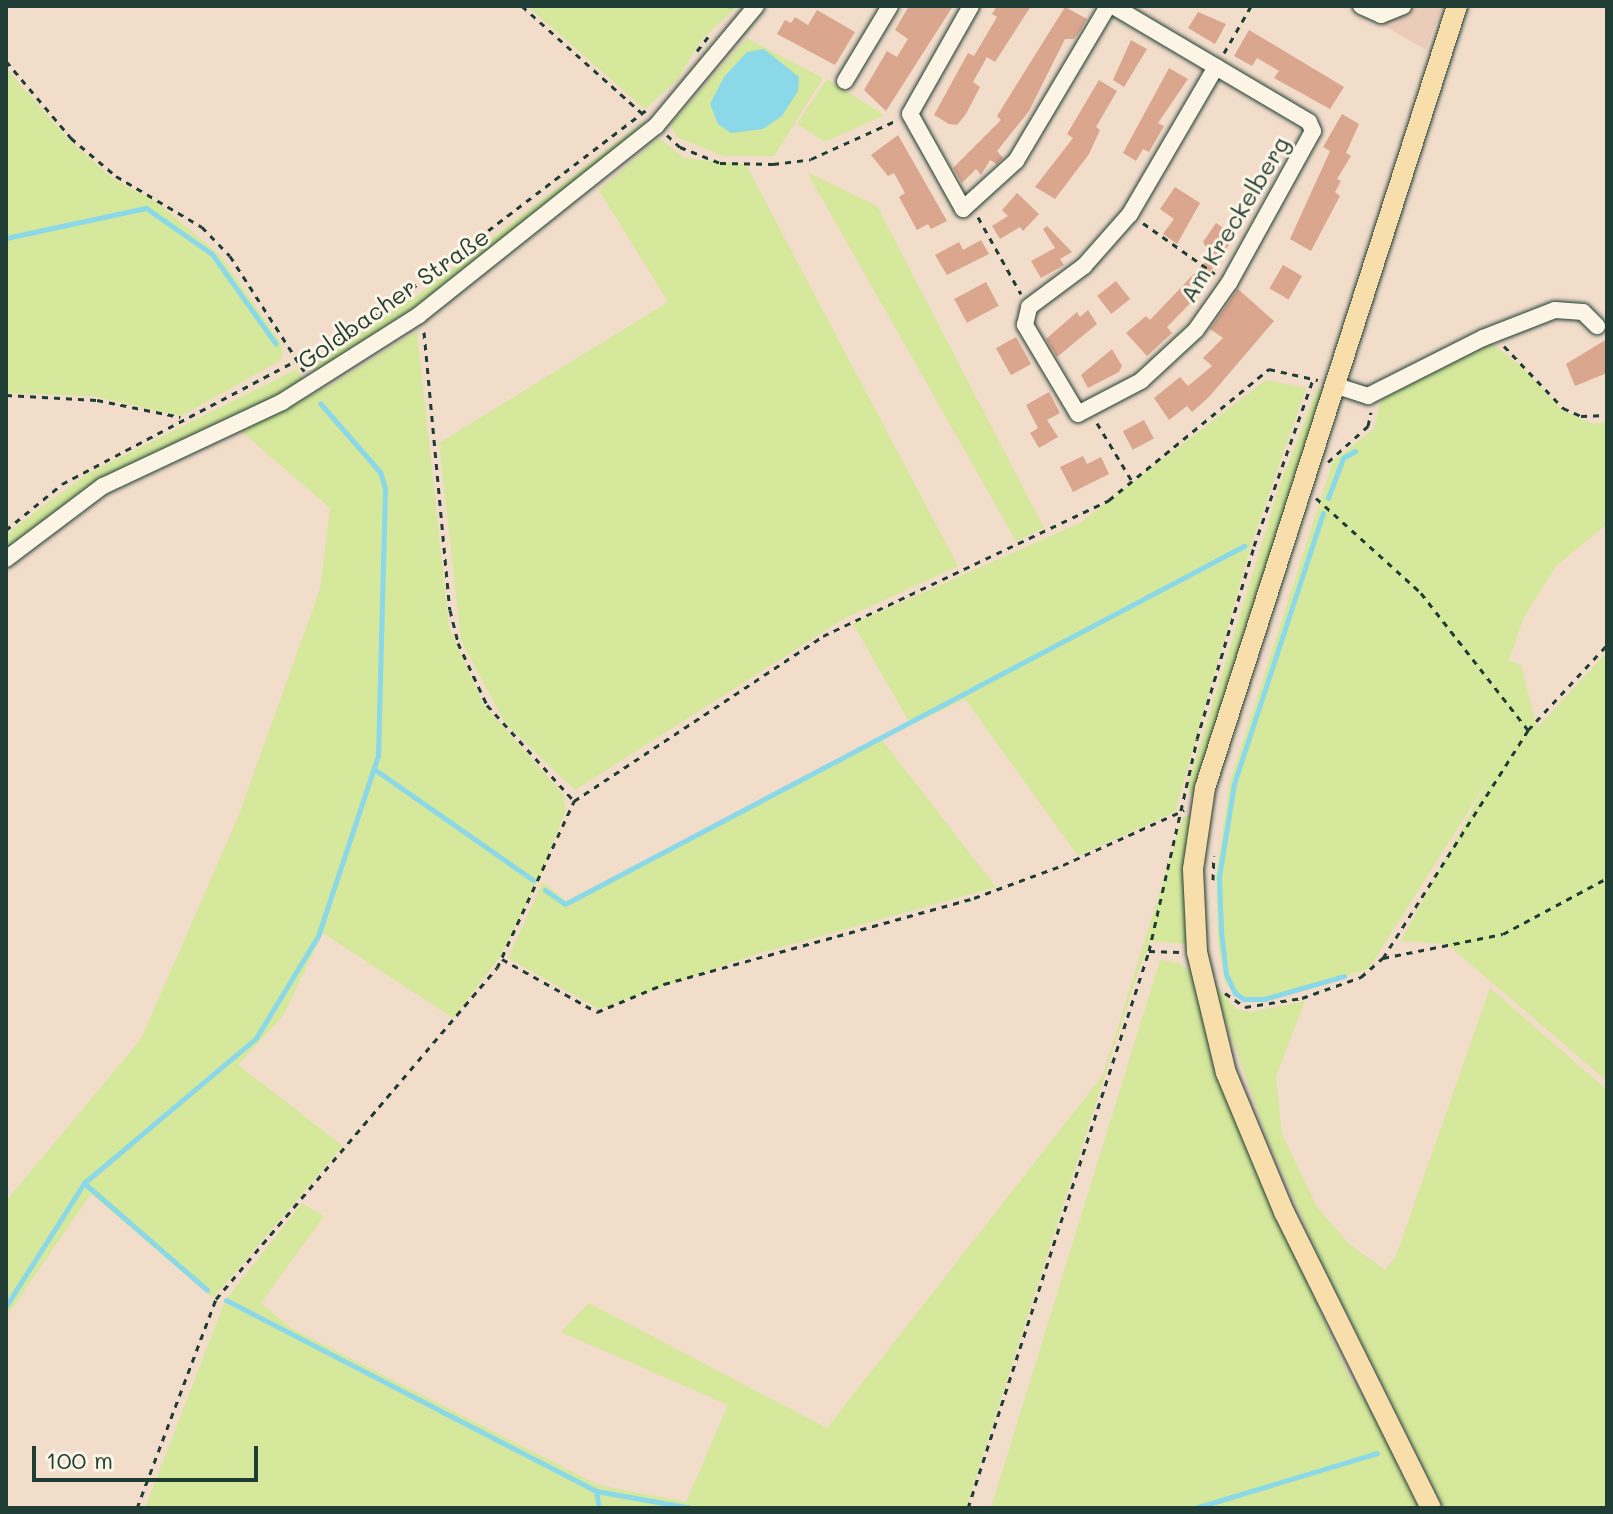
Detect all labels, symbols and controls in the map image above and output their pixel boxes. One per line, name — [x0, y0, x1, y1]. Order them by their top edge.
street label: Am Kreckelberg — [1173, 131, 1295, 307]
street label: Goldbacher Straße — [292, 221, 494, 375]
scale bar — [36, 1430, 262, 1480]
text: 100 m — [46, 1444, 113, 1475]

